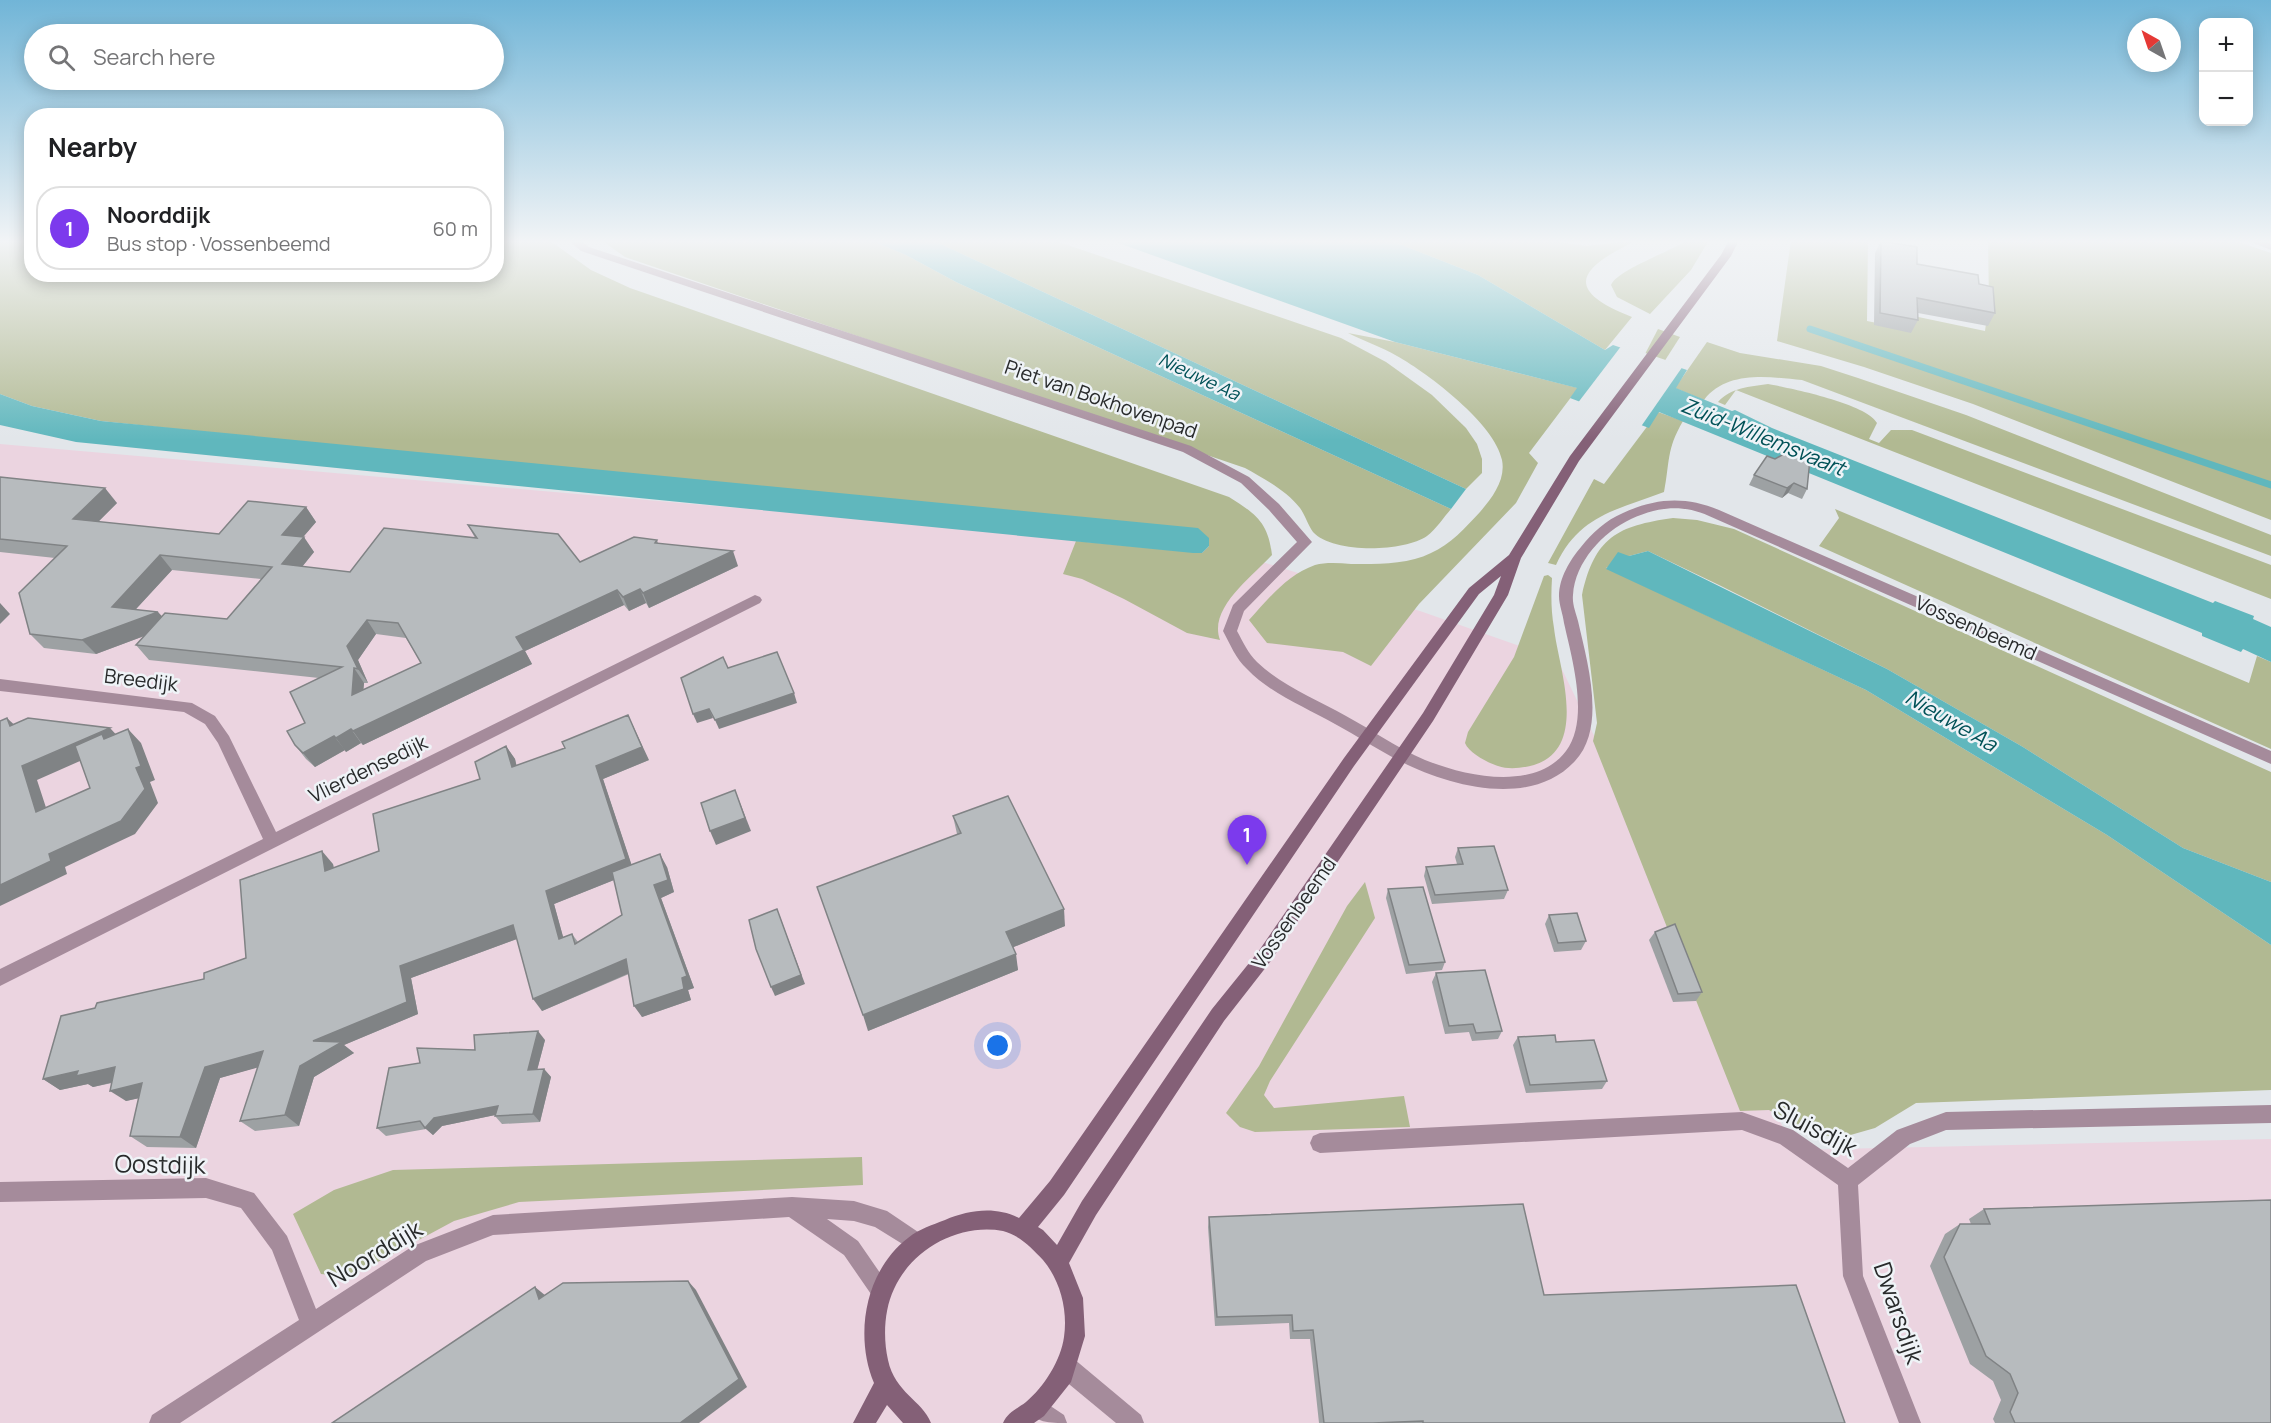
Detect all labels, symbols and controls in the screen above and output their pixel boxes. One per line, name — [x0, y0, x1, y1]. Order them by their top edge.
north arrow — [2127, 18, 2181, 72]
map controls — [2199, 18, 2253, 126]
button: + — [2199, 18, 2253, 72]
search box — [24, 24, 504, 90]
icon: search — [45, 41, 78, 74]
text: Search here — [93, 42, 215, 72]
button: − — [2199, 72, 2253, 126]
text: Nearby — [48, 129, 137, 165]
text: Noorddijk — [107, 200, 210, 230]
text: 1 — [65, 215, 74, 242]
text: 60 m — [432, 215, 478, 242]
text: Bus stop · Vossenbeemd — [107, 230, 330, 257]
water label: Nieuwe Aa — [1155, 347, 1245, 406]
street label: Piet van Bokhovenpad — [1001, 353, 1201, 444]
water label: Zuid-Willemsvaart — [1677, 390, 1852, 483]
street label: Vossenbeemd — [1911, 589, 2041, 666]
street label: Breedijk — [103, 662, 181, 698]
water label: Nieuwe Aa — [1901, 683, 2003, 758]
street label: Vlierdensedijk — [304, 728, 432, 809]
pin: 1 — [1228, 816, 1266, 865]
street label: Vossenbeemd — [1245, 852, 1342, 974]
your location — [983, 1031, 1012, 1060]
street label: Sluisdijk — [1768, 1092, 1864, 1164]
street label: Oostdijk — [114, 1146, 207, 1181]
street label: Noorddijk — [321, 1211, 429, 1294]
street label: Dwarsdijk — [1867, 1257, 1933, 1369]

